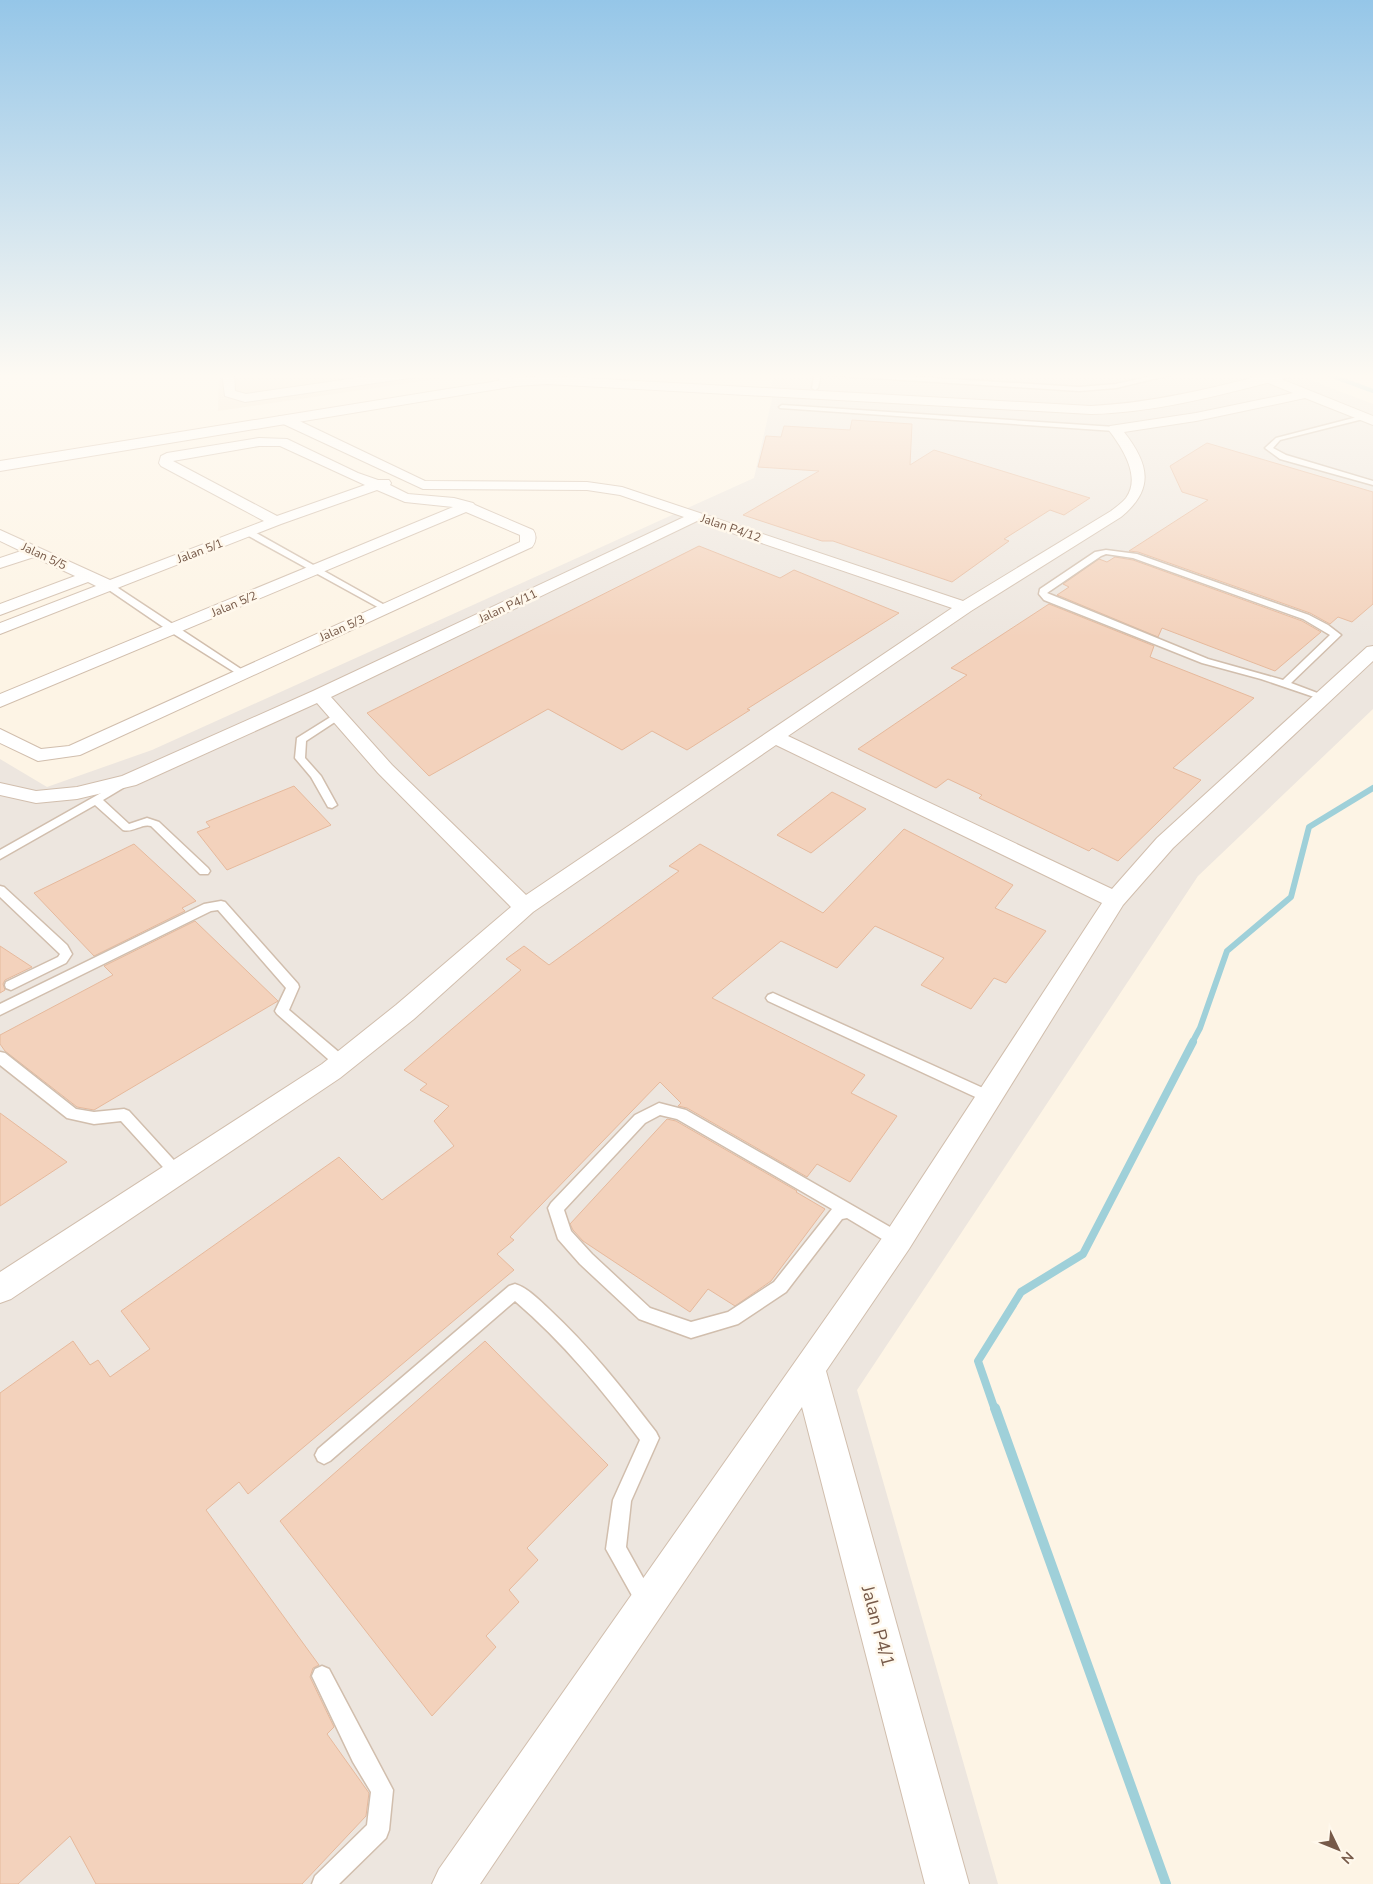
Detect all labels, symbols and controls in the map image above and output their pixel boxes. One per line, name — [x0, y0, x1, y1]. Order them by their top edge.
street label: Jalan P4/12 — [698, 510, 763, 546]
street label: Jalan 5/1 — [174, 535, 225, 567]
street label: Jalan 5/5 — [18, 538, 69, 573]
street label: Jalan P4/11 — [475, 586, 540, 627]
street label: Jalan 5/2 — [208, 587, 259, 621]
street label: Jalan 5/3 — [316, 611, 367, 645]
street label: Jalan P4/1 — [855, 1582, 900, 1669]
north arrow — [1313, 1824, 1363, 1874]
text: N — [1337, 1847, 1358, 1868]

